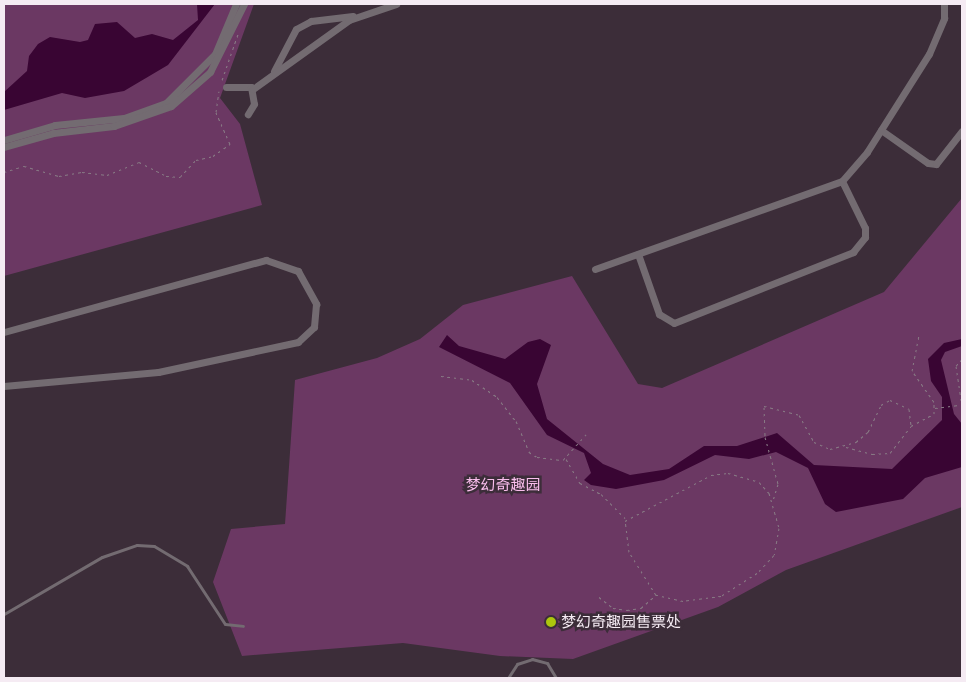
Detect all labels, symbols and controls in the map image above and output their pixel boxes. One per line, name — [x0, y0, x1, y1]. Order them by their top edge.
park label: 梦幻奇趣园 — [466, 476, 540, 494]
place label: 梦幻奇趣园售票处 — [561, 613, 681, 631]
marker: 梦幻奇趣园售票处 — [545, 616, 557, 628]

